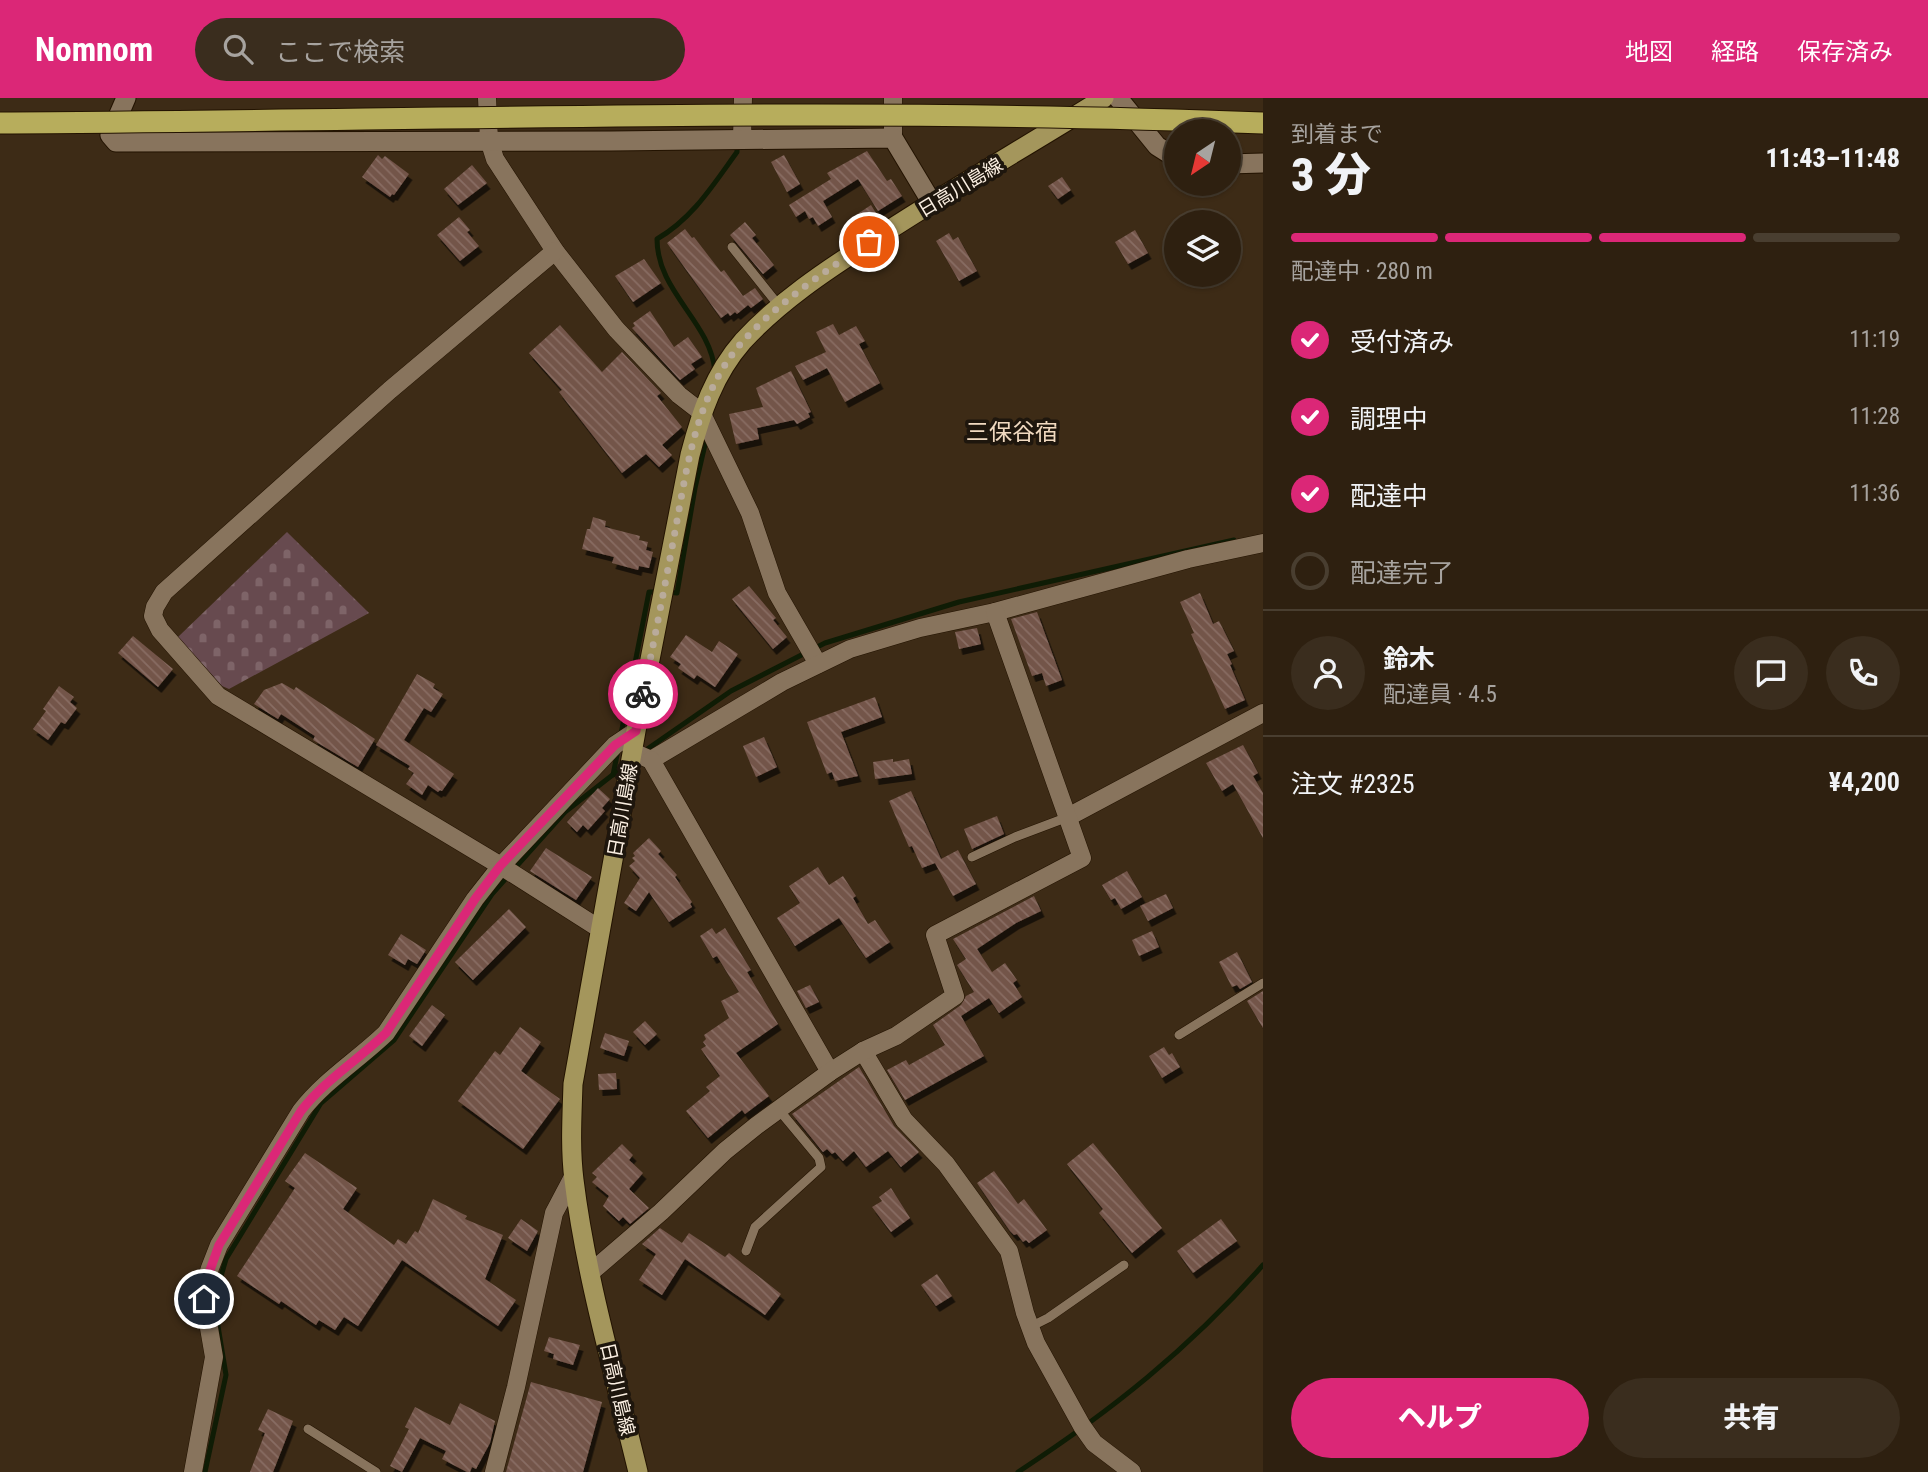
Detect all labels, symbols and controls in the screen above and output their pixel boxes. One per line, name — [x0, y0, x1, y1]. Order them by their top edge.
search box — [195, 18, 685, 81]
text: Nomnom — [35, 30, 153, 69]
icon: search — [219, 30, 257, 68]
text: ここで検索 — [275, 37, 405, 67]
text: 地図 — [1625, 38, 1673, 66]
text: 経路 — [1711, 38, 1759, 66]
text: 保存済み — [1797, 38, 1893, 66]
north arrow — [1164, 119, 1241, 196]
map controls — [1164, 119, 1241, 287]
text: 到着まで — [1291, 121, 1383, 148]
text: 11:43–11:48 — [1766, 143, 1900, 173]
text: 3 分 — [1291, 148, 1371, 202]
street label: 日高川島線 — [914, 153, 1007, 222]
button: layers — [1164, 210, 1241, 287]
pin — [839, 212, 899, 272]
icon: bag — [850, 223, 888, 261]
text: 配達中 · 280 m — [1291, 258, 1433, 285]
icon: check — [1291, 321, 1329, 359]
text: 11:19 — [1849, 326, 1900, 353]
text: 受付済み — [1350, 327, 1454, 357]
icon: check — [1291, 398, 1329, 436]
text: 11:28 — [1849, 403, 1900, 430]
text: 調理中 — [1350, 404, 1428, 434]
district label: 三保谷宿 — [966, 419, 1058, 446]
icon: check — [1291, 475, 1329, 513]
text: 11:36 — [1849, 480, 1900, 507]
text: 配達中 — [1350, 481, 1428, 511]
text: 配達完了 — [1350, 558, 1454, 588]
button: person — [1291, 636, 1365, 710]
button: chat — [1734, 636, 1808, 710]
button: phone — [1826, 636, 1900, 710]
text: 鈴木 — [1383, 644, 1435, 674]
courier — [608, 659, 678, 729]
icon: bike — [624, 675, 662, 713]
text: 配達員 · 4.5 — [1383, 681, 1497, 708]
street label: 日高川島線 — [603, 761, 642, 859]
text: ¥4,200 — [1829, 767, 1900, 797]
text: 注文 #2325 — [1291, 769, 1415, 799]
pin — [174, 1269, 234, 1329]
icon: home — [185, 1280, 223, 1318]
street label: 日高川島線 — [596, 1340, 639, 1438]
button: ヘルプ — [1291, 1378, 1589, 1458]
button: 共有 — [1603, 1378, 1900, 1458]

